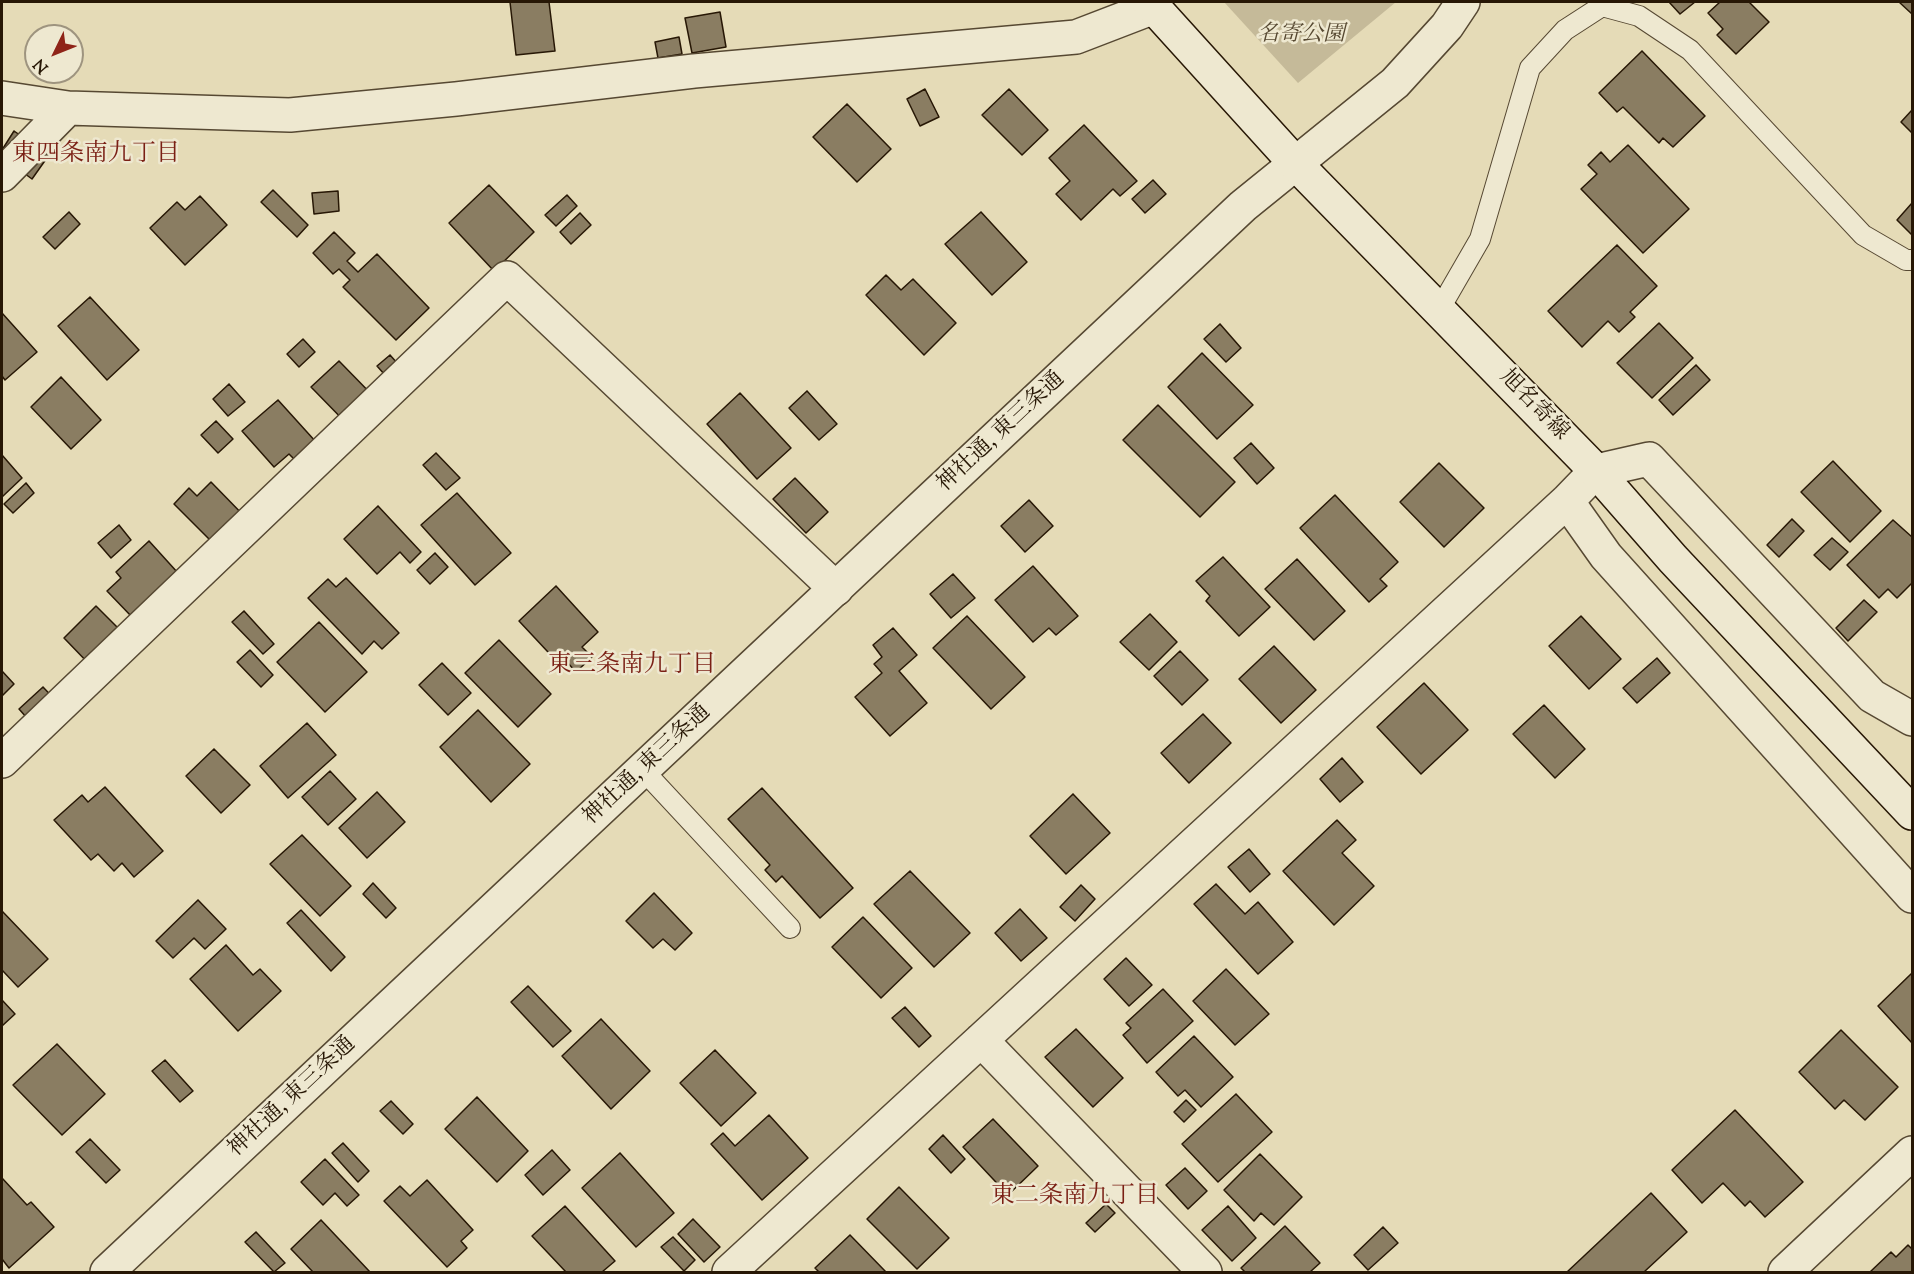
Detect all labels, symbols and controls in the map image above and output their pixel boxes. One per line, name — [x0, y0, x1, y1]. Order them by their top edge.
park label: 名寄公園 — [1257, 23, 1345, 49]
north arrow — [24, 24, 84, 84]
text: N — [29, 53, 55, 78]
district label: 東四条南九丁目 — [12, 142, 180, 170]
street label: 旭名寄線 — [1493, 365, 1573, 447]
street label: 神社通, 東三条通 — [933, 367, 1071, 499]
district label: 東三条南九丁目 — [548, 653, 716, 681]
street label: 神社通, 東三条通 — [579, 700, 717, 832]
street label: 神社通, 東三条通 — [224, 1032, 362, 1164]
district label: 東二条南九丁目 — [991, 1184, 1159, 1212]

